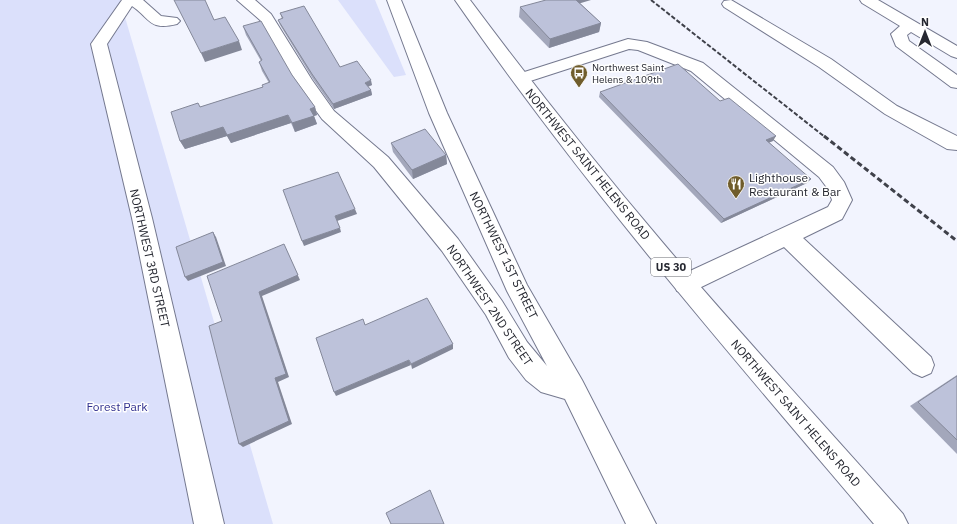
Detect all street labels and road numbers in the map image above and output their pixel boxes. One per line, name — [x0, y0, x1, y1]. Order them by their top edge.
street label: NORTHWEST SAINT HELENS ROAD — [522, 85, 654, 243]
street label: NORTHWEST 3RD STREET — [127, 187, 173, 329]
street label: NORTHWEST 1ST STREET — [467, 189, 541, 321]
street label: NORTHWEST 2ND STREET — [444, 242, 536, 368]
road number: US 30 — [651, 258, 691, 276]
street label: NORTHWEST SAINT HELENS ROAD — [728, 336, 864, 490]

